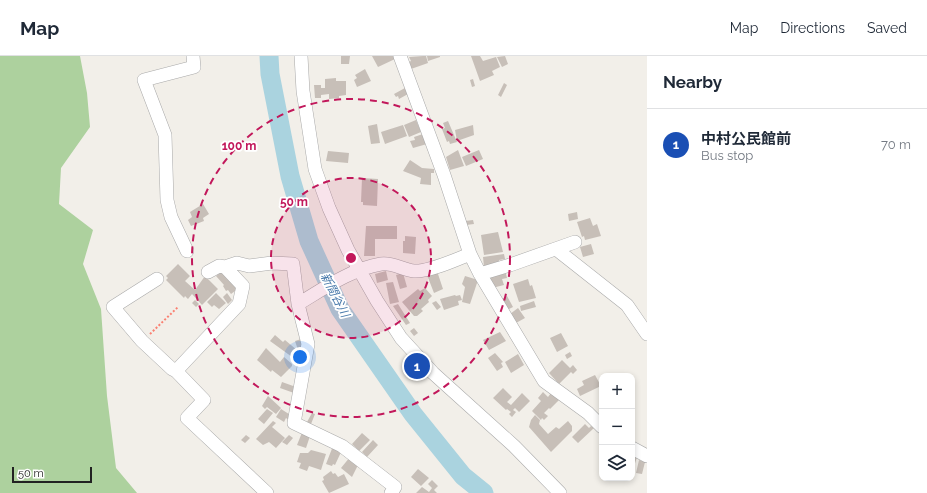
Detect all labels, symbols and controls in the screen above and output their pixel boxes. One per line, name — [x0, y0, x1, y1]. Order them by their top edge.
text: Map — [20, 17, 59, 39]
text: Map — [730, 20, 758, 36]
text: Directions — [780, 20, 845, 36]
text: Saved — [867, 20, 907, 36]
text: Nearby — [663, 72, 722, 92]
text: 中村公民館前 — [701, 130, 791, 148]
text: 1 — [673, 137, 679, 152]
text: 70 m — [881, 137, 911, 152]
text: 100 m — [222, 139, 256, 153]
text: Bus stop — [701, 148, 753, 163]
text: 50 m — [280, 195, 308, 209]
centre of rings — [344, 251, 358, 265]
water label: 新間谷川 — [318, 270, 353, 321]
your location — [290, 347, 310, 367]
pin: 1 — [404, 351, 430, 381]
map controls — [599, 373, 635, 481]
button: + — [599, 373, 635, 409]
button: − — [599, 409, 635, 445]
button: layers — [599, 445, 635, 481]
scale bar — [12, 465, 92, 484]
text: 50 m — [18, 467, 44, 480]

